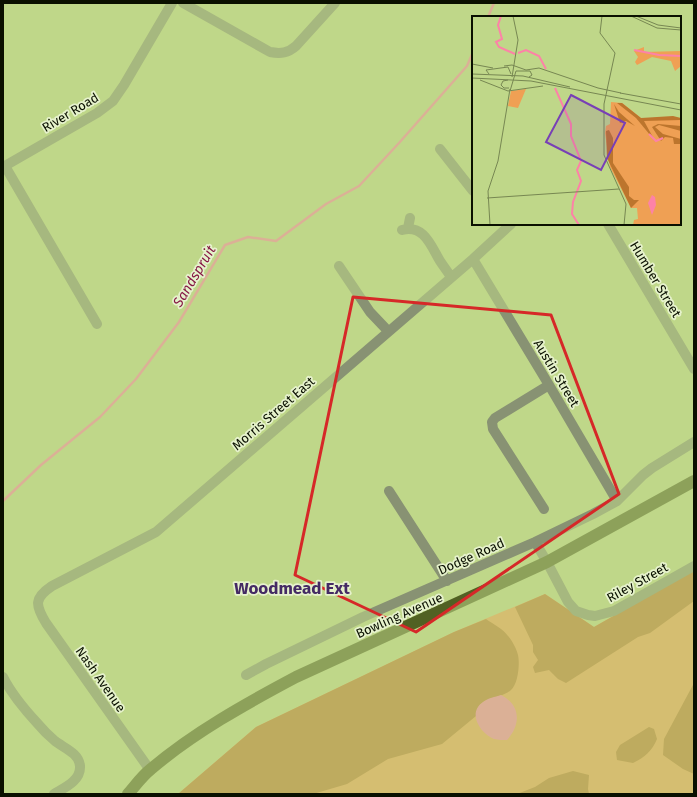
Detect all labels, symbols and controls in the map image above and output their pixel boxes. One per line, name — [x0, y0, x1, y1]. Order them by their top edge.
inset map — [472, 16, 681, 225]
street label: River Road — [39, 90, 101, 135]
street label: Humber Street — [627, 238, 684, 320]
water label: Sandspruit — [169, 242, 219, 311]
street label: Austin Street — [531, 337, 583, 410]
street label: Morris Street East — [229, 373, 318, 453]
street label: Dodge Road — [436, 535, 507, 578]
street label: Riley Street — [604, 559, 671, 605]
district label: Woodmead Ext — [234, 578, 350, 599]
street label: Bowling Avenue — [354, 590, 445, 641]
street label: Nash Avenue — [73, 644, 129, 715]

